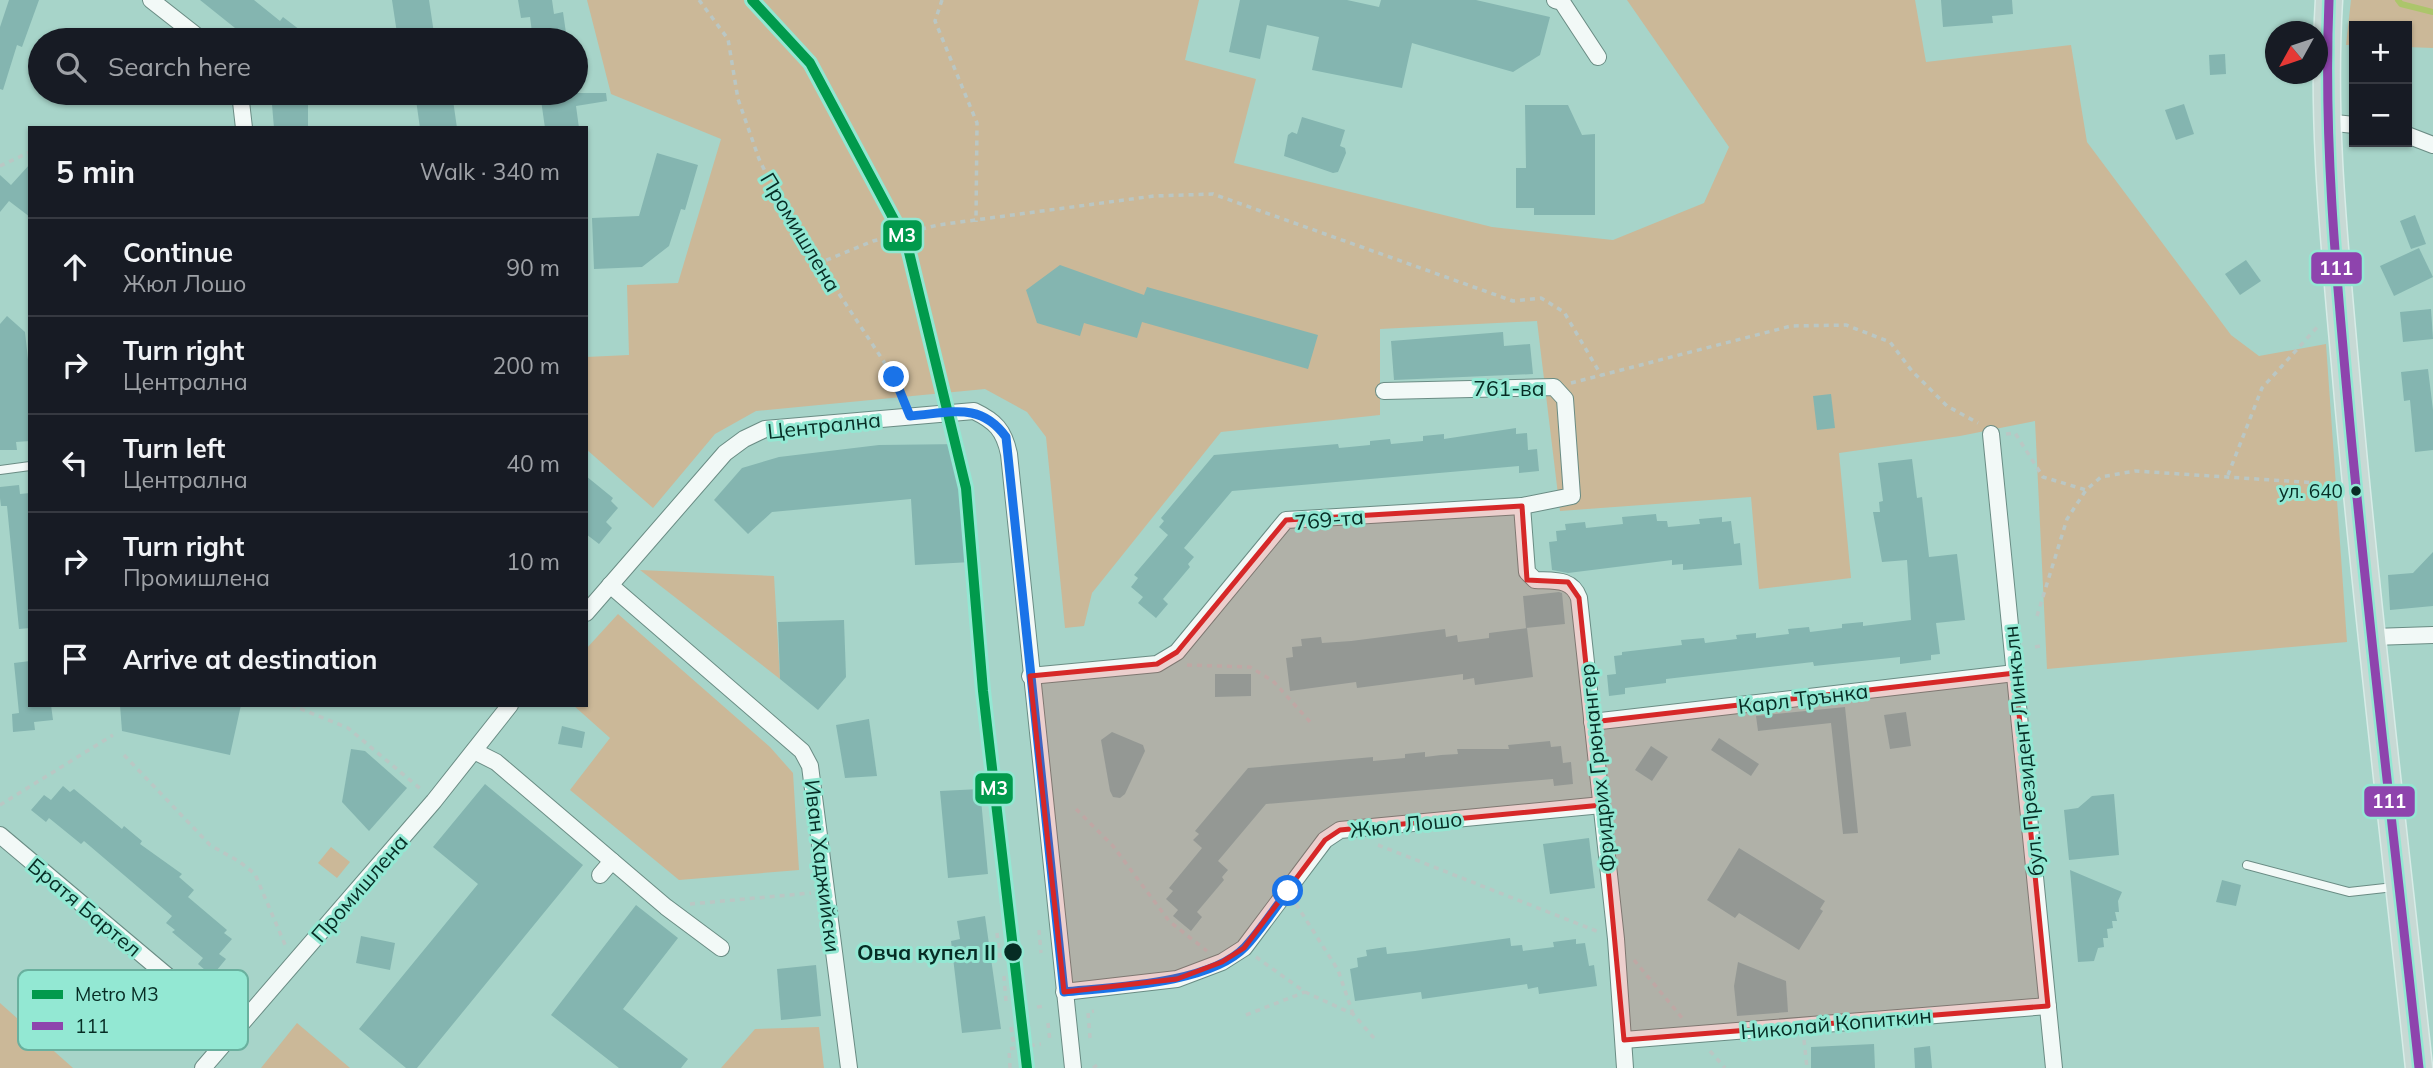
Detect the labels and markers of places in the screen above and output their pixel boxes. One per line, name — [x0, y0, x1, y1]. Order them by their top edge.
place label: ул. 640 — [2279, 479, 2343, 503]
marker: ул. 640 — [2349, 484, 2363, 498]
place label: Овча купел II — [857, 939, 996, 965]
marker: Овча купел II — [1002, 941, 1024, 963]

